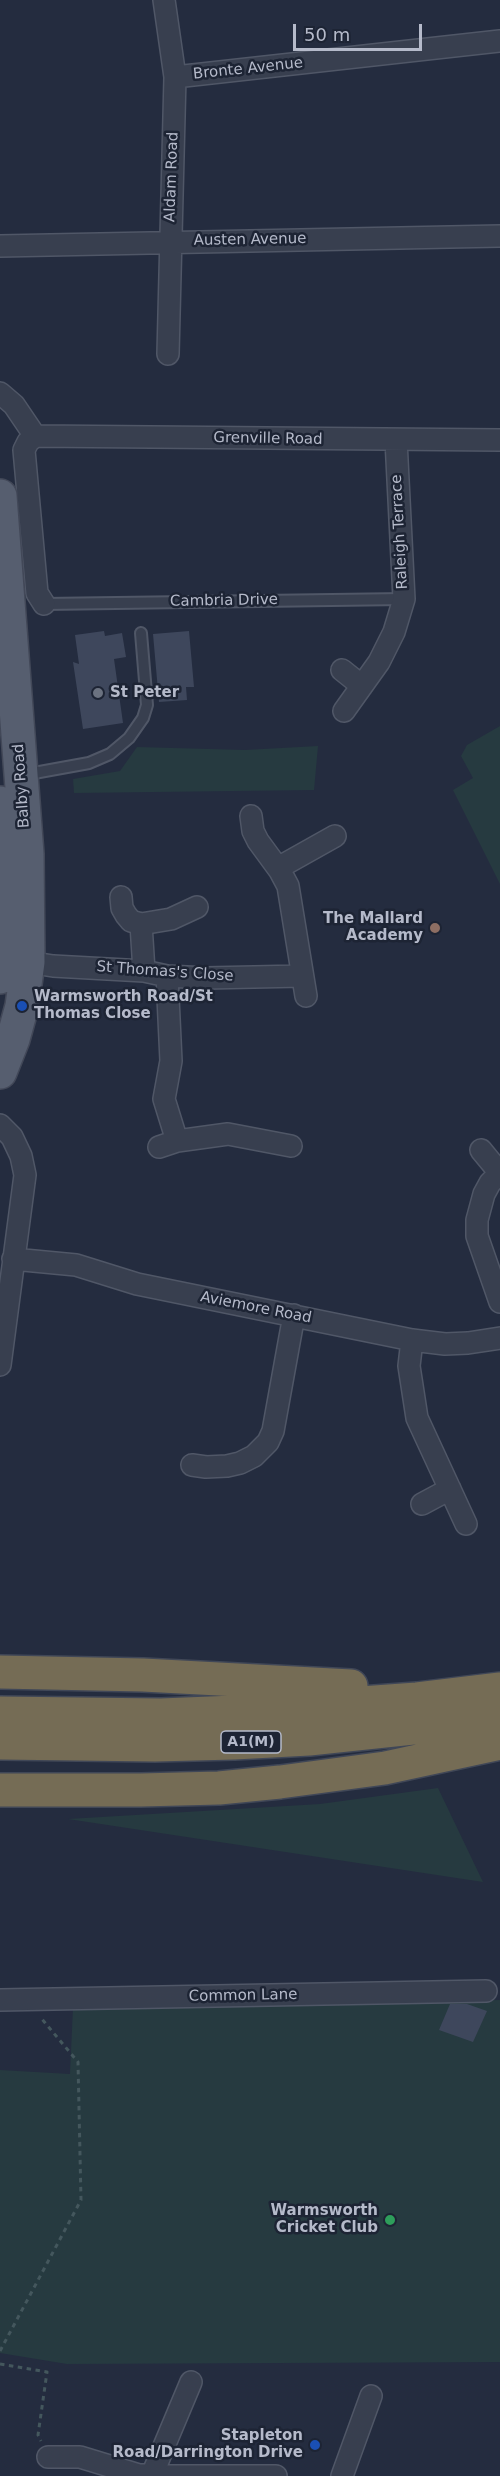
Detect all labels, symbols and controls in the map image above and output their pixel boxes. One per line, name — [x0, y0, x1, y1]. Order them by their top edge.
scale bar — [296, 12, 425, 50]
text: 50 m — [304, 24, 350, 45]
street label: Bronte Avenue — [192, 54, 304, 84]
street label: Aldam Road — [161, 132, 183, 222]
street label: Austen Avenue — [194, 230, 306, 250]
street label: Grenville Road — [213, 429, 323, 449]
street label: Raleigh Terrace — [388, 474, 412, 590]
street label: Cambria Drive — [170, 591, 278, 611]
place label: St Peter — [110, 684, 179, 702]
marker: St Peter — [91, 686, 105, 700]
street label: Balby Road — [10, 743, 34, 829]
place label: The Mallard Academy — [323, 910, 423, 945]
marker: The Mallard Academy — [428, 921, 442, 935]
street label: St Thomas's Close — [96, 958, 234, 986]
place label: Warmsworth Road/St Thomas Close — [34, 988, 213, 1023]
marker: Warmsworth Road/St Thomas Close — [15, 999, 29, 1013]
street label: Aviemore Road — [199, 1288, 313, 1328]
road number: A1(M) — [221, 1731, 281, 1753]
street label: Common Lane — [189, 1986, 297, 2006]
place label: Warmsworth Cricket Club — [271, 2202, 378, 2237]
marker: Warmsworth Cricket Club — [383, 2213, 397, 2227]
place label: Stapleton Road/Darrington Drive — [113, 2427, 303, 2462]
marker: Stapleton Road/Darrington Drive — [308, 2438, 322, 2452]

